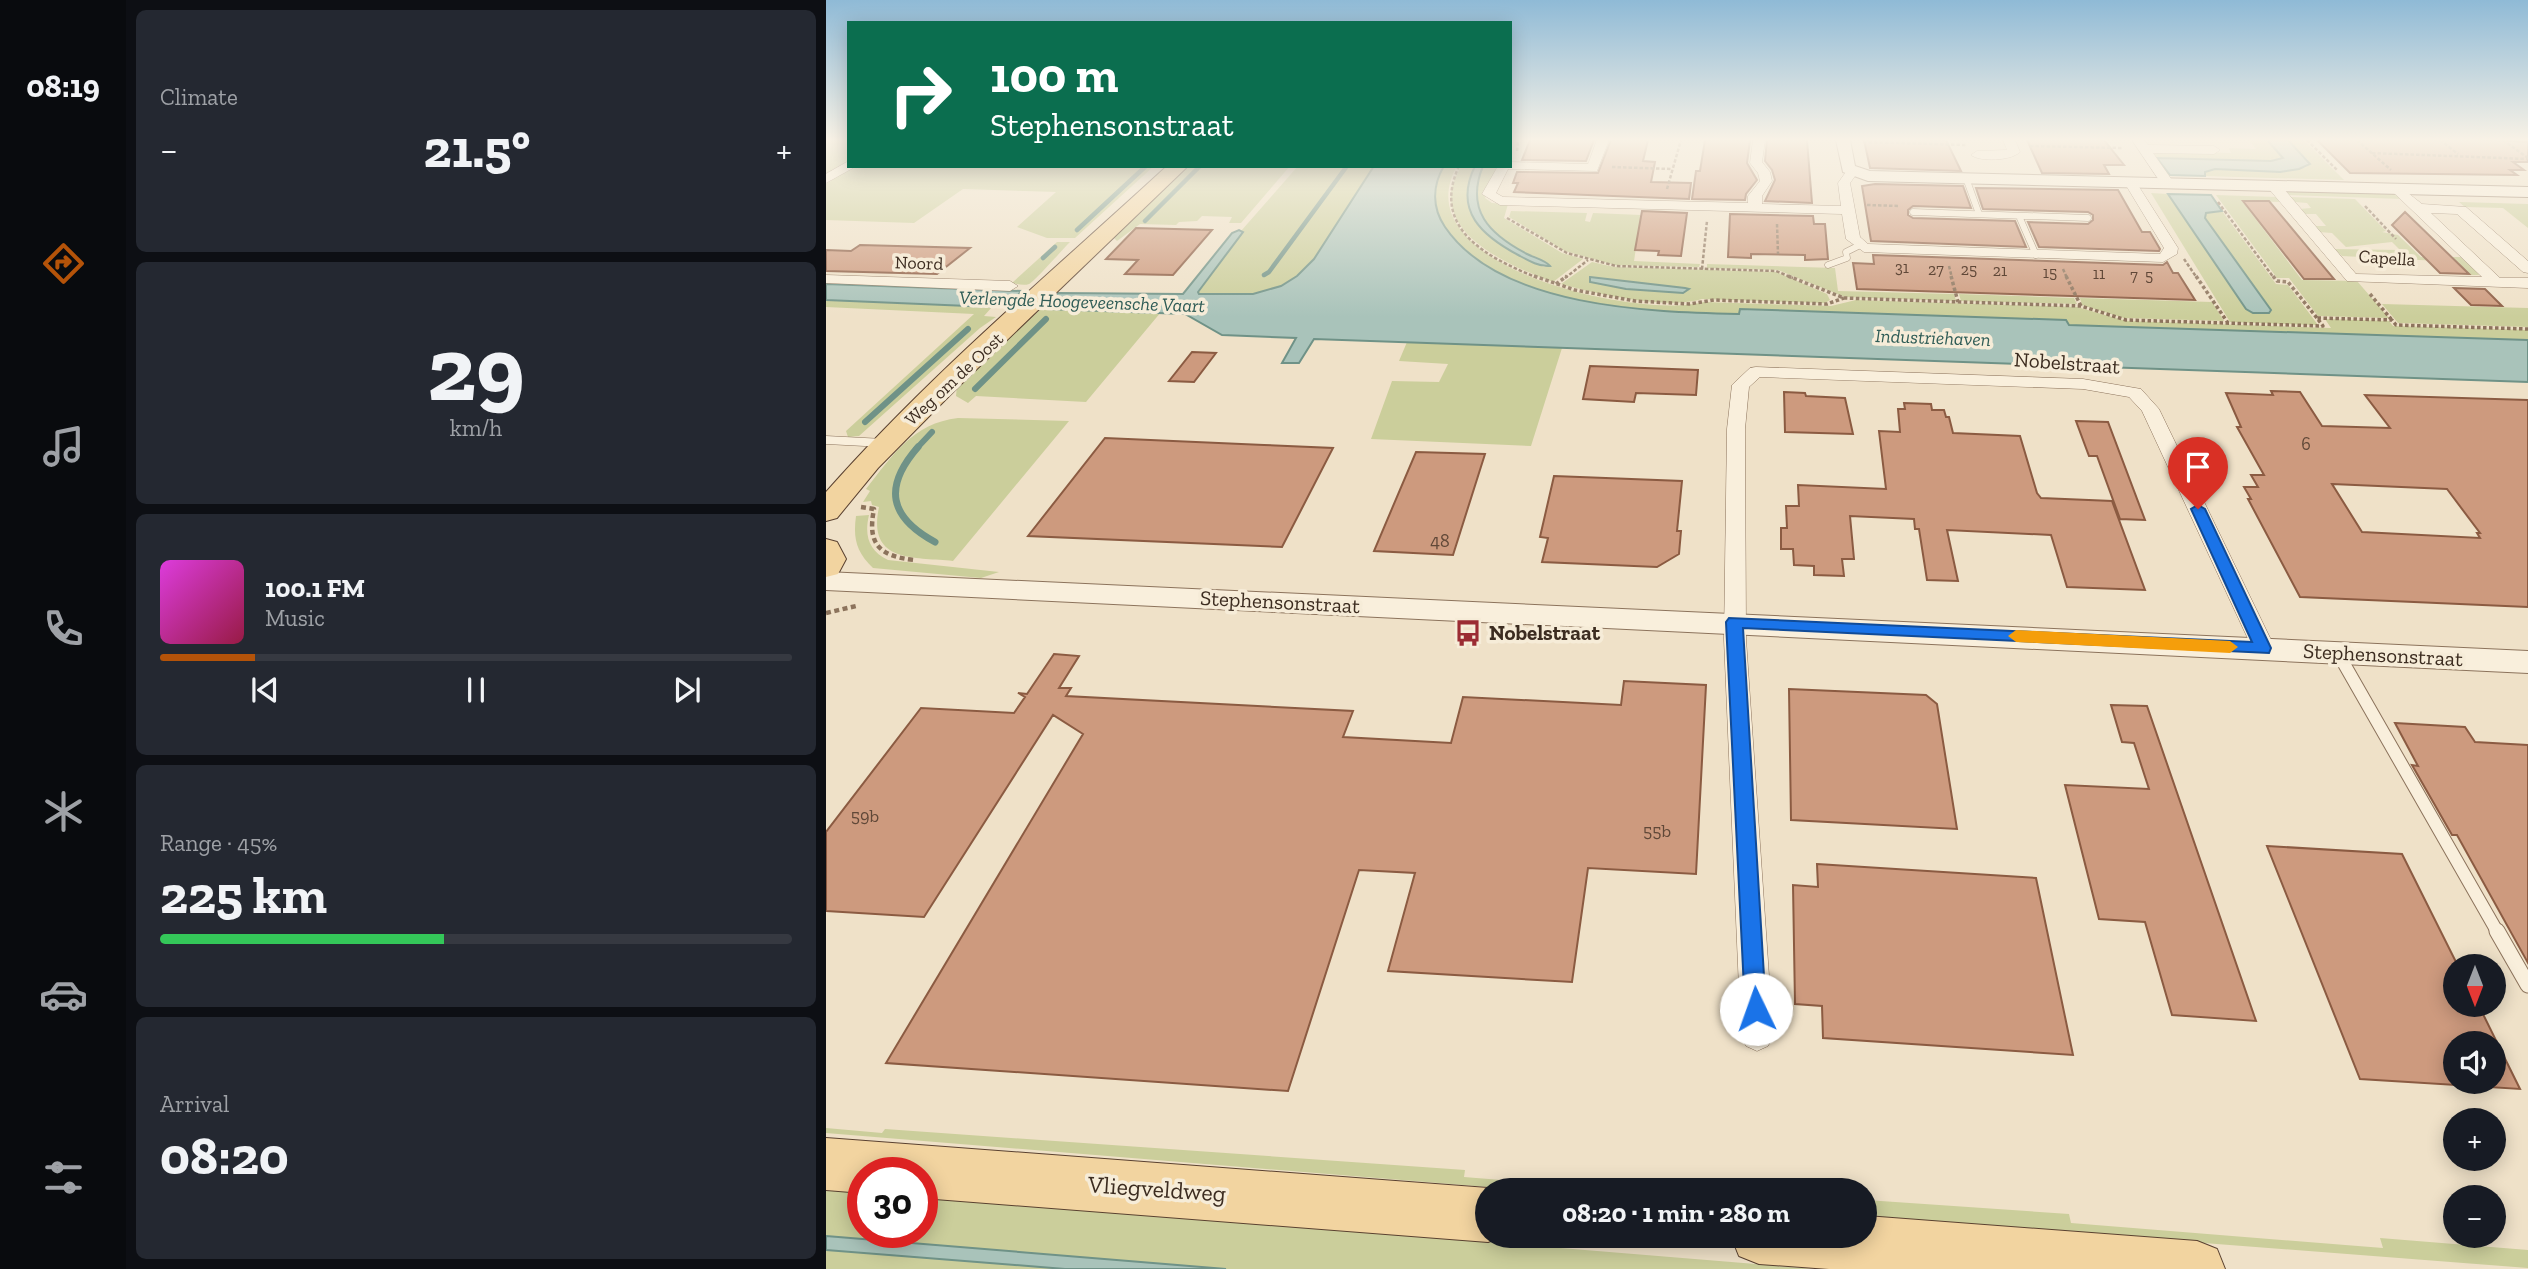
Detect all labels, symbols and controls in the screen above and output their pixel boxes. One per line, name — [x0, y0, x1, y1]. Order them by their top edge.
text: 100 m — [990, 46, 1118, 105]
icon: right — [875, 49, 966, 140]
text: 08:19 — [26, 67, 100, 105]
text: Climate — [160, 83, 238, 111]
text: Stephensonstraat — [990, 106, 1234, 144]
text: 21.5° — [423, 118, 530, 180]
text: − — [160, 127, 178, 173]
text: + — [776, 127, 792, 173]
icon: directions — [39, 239, 88, 288]
street label: Capella — [2358, 245, 2416, 271]
street label: Noord — [894, 251, 944, 275]
house number: 31 — [1895, 258, 1909, 277]
house number: 27 — [1928, 260, 1944, 279]
house number: 25 — [1961, 260, 1977, 279]
house number: 21 — [1993, 261, 2007, 280]
house number: 15 — [2043, 263, 2057, 282]
house number: 11 — [2093, 264, 2105, 283]
house number: 7 — [2130, 266, 2138, 285]
house number: 5 — [2145, 266, 2153, 285]
water label: Verlengde Hoogeveensche Vaart — [959, 286, 1206, 317]
text: 29 — [427, 314, 525, 423]
water label: Industriehaven — [1875, 324, 1991, 351]
street label: Weg om de Oost — [900, 328, 1008, 430]
street label: Nobelstraat — [2013, 346, 2121, 379]
text: km/h — [450, 414, 502, 442]
icon: music — [39, 422, 88, 471]
house number: 6 — [2301, 433, 2311, 455]
pin — [2168, 437, 2228, 509]
icon: arrive — [2179, 448, 2217, 486]
house number: 48 — [1430, 530, 1450, 552]
text: 100.1 FM — [265, 572, 365, 604]
street label: Stephensonstraat — [1199, 585, 1361, 618]
icon: phone — [39, 604, 88, 653]
text: Music — [265, 604, 325, 632]
bus stop icon: Nobelstraat — [1453, 618, 1483, 648]
place label: Nobelstraat — [1489, 620, 1601, 645]
street label: Stephensonstraat — [2302, 638, 2464, 671]
icon: previous — [246, 671, 284, 709]
icon: pause — [457, 671, 495, 709]
icon: next — [668, 671, 706, 709]
icon: climate — [39, 787, 88, 836]
house number: 59b — [851, 805, 879, 827]
house number: 55b — [1643, 820, 1671, 842]
text: Range · 45% — [160, 829, 277, 857]
text: 225 km — [160, 864, 327, 926]
north arrow — [2443, 954, 2506, 1017]
map controls — [2443, 954, 2506, 1248]
icon: car — [39, 970, 88, 1019]
position arrow — [1719, 972, 1793, 1046]
button: sound — [2443, 1031, 2506, 1094]
text: Arrival — [160, 1090, 229, 1118]
button: + — [2443, 1108, 2506, 1171]
text: 08:20 — [160, 1125, 289, 1187]
icon: filters — [39, 1153, 88, 1202]
speed limit sign: 30 — [847, 1157, 938, 1248]
street label: Vliegveldweg — [1086, 1169, 1227, 1208]
button: − — [2443, 1185, 2506, 1248]
text: 08:20 · 1 min · 280 m — [1562, 1197, 1790, 1229]

